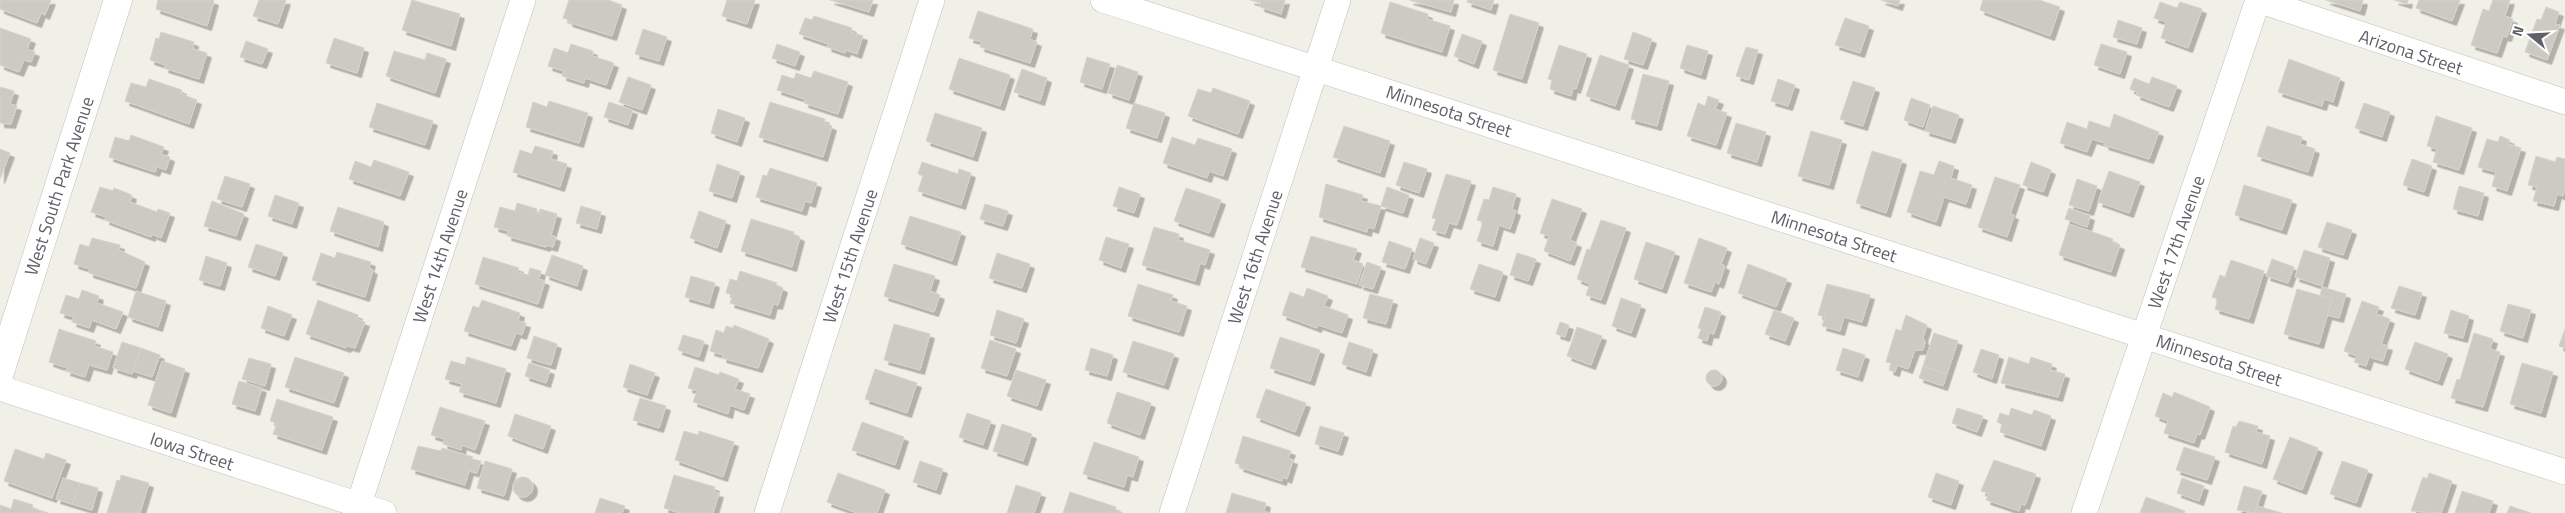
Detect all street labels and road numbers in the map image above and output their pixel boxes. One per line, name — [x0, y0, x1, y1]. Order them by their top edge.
street label: Arizona Street — [2356, 23, 2467, 82]
street label: Minnesota Street — [1383, 78, 1516, 144]
street label: West South Park Avenue — [17, 93, 101, 279]
street label: West 17th Avenue — [2140, 172, 2212, 312]
street label: West 14th Avenue — [406, 185, 474, 327]
street label: West 15th Avenue — [816, 185, 884, 327]
street label: West 16th Avenue — [1221, 186, 1289, 328]
street label: Minnesota Street — [1768, 203, 1901, 269]
street label: Minnesota Street — [2153, 327, 2286, 393]
street label: Iowa Street — [147, 425, 238, 477]

